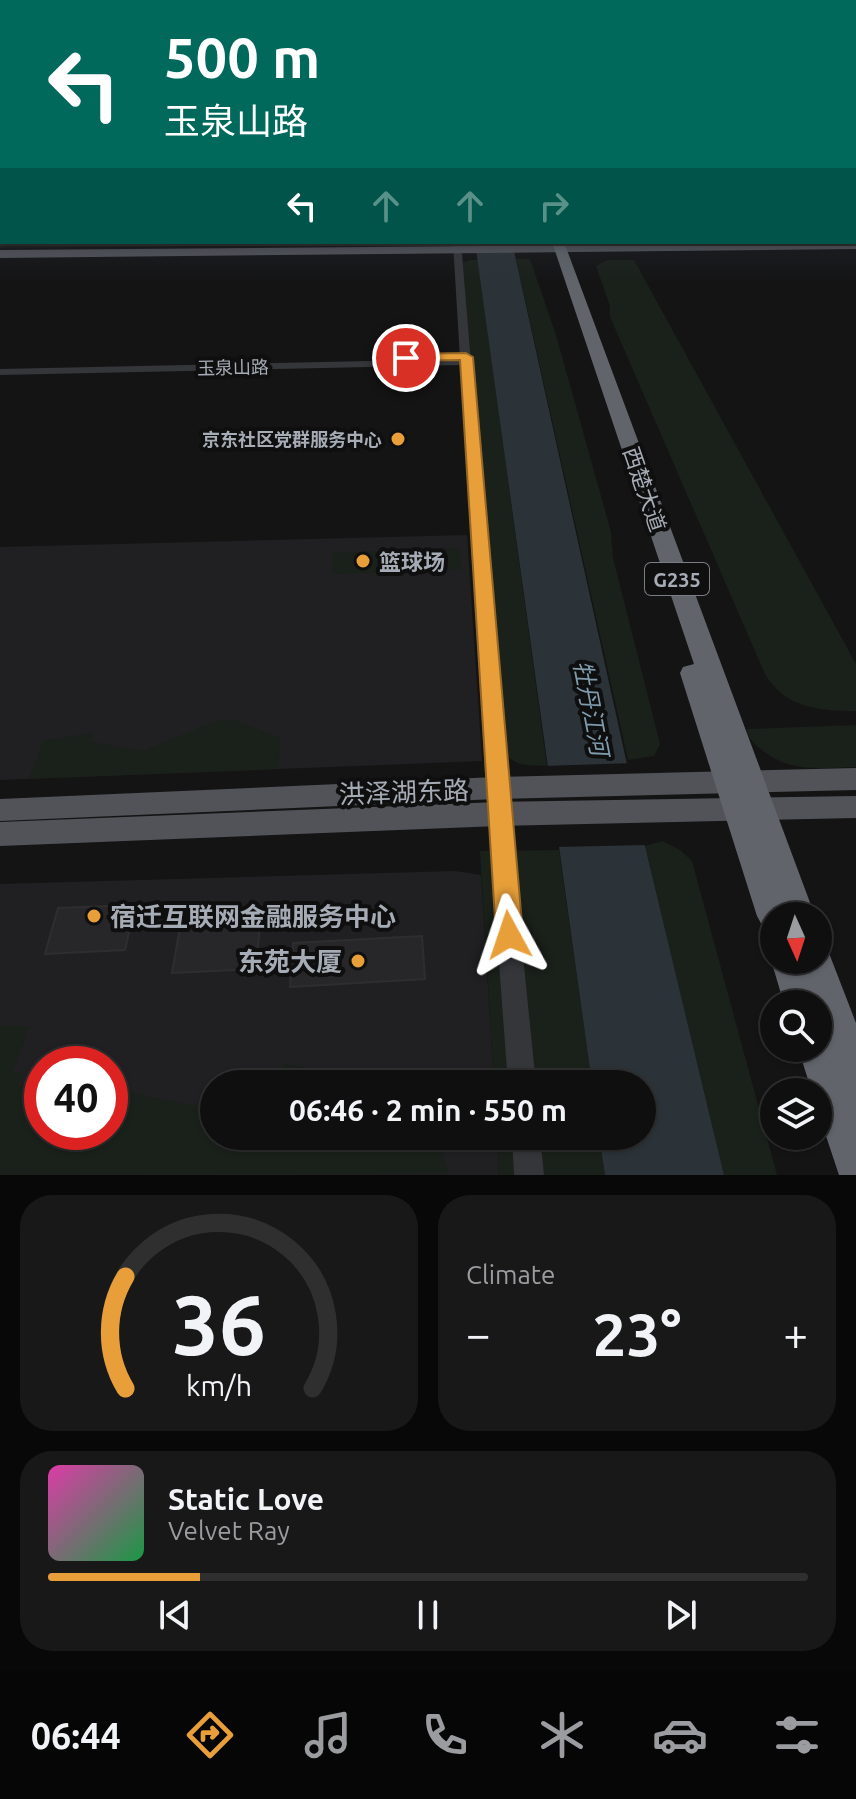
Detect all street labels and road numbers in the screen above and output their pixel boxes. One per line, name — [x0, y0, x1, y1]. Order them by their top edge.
street label: 玉泉山路 — [197, 356, 269, 378]
street label: 西楚大道 — [619, 443, 671, 535]
road number: G235 — [645, 563, 709, 595]
street label: 洪泽湖东路 — [339, 775, 469, 809]

